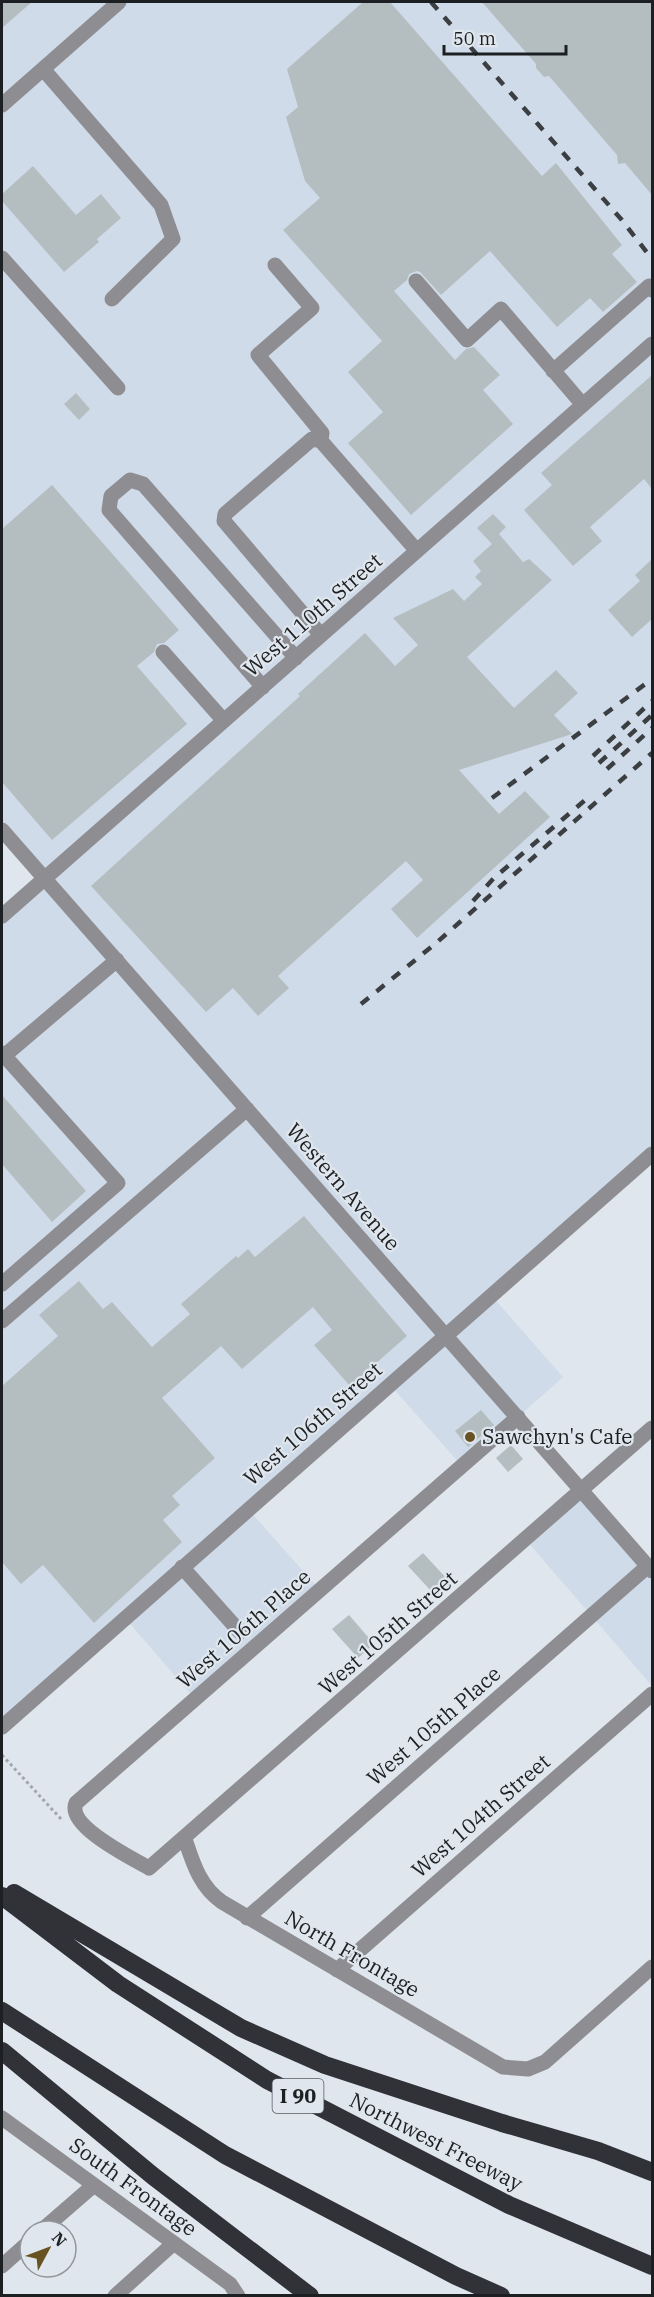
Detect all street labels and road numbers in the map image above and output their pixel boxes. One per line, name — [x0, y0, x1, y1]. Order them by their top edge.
street label: West 110th Street — [237, 546, 388, 682]
street label: Western Avenue — [280, 1116, 407, 1256]
street label: West 106th Street — [237, 1355, 388, 1491]
street label: West 106th Place — [170, 1562, 316, 1694]
street label: West 105th Street — [312, 1564, 463, 1700]
street label: West 105th Place — [360, 1659, 506, 1791]
street label: West 104th Street — [405, 1747, 556, 1883]
street label: North Frontage — [280, 1903, 425, 2003]
road number: I 90 — [272, 2079, 324, 2113]
street label: Northwest Freeway — [345, 2085, 528, 2197]
street label: South Frontage — [64, 2130, 203, 2242]

